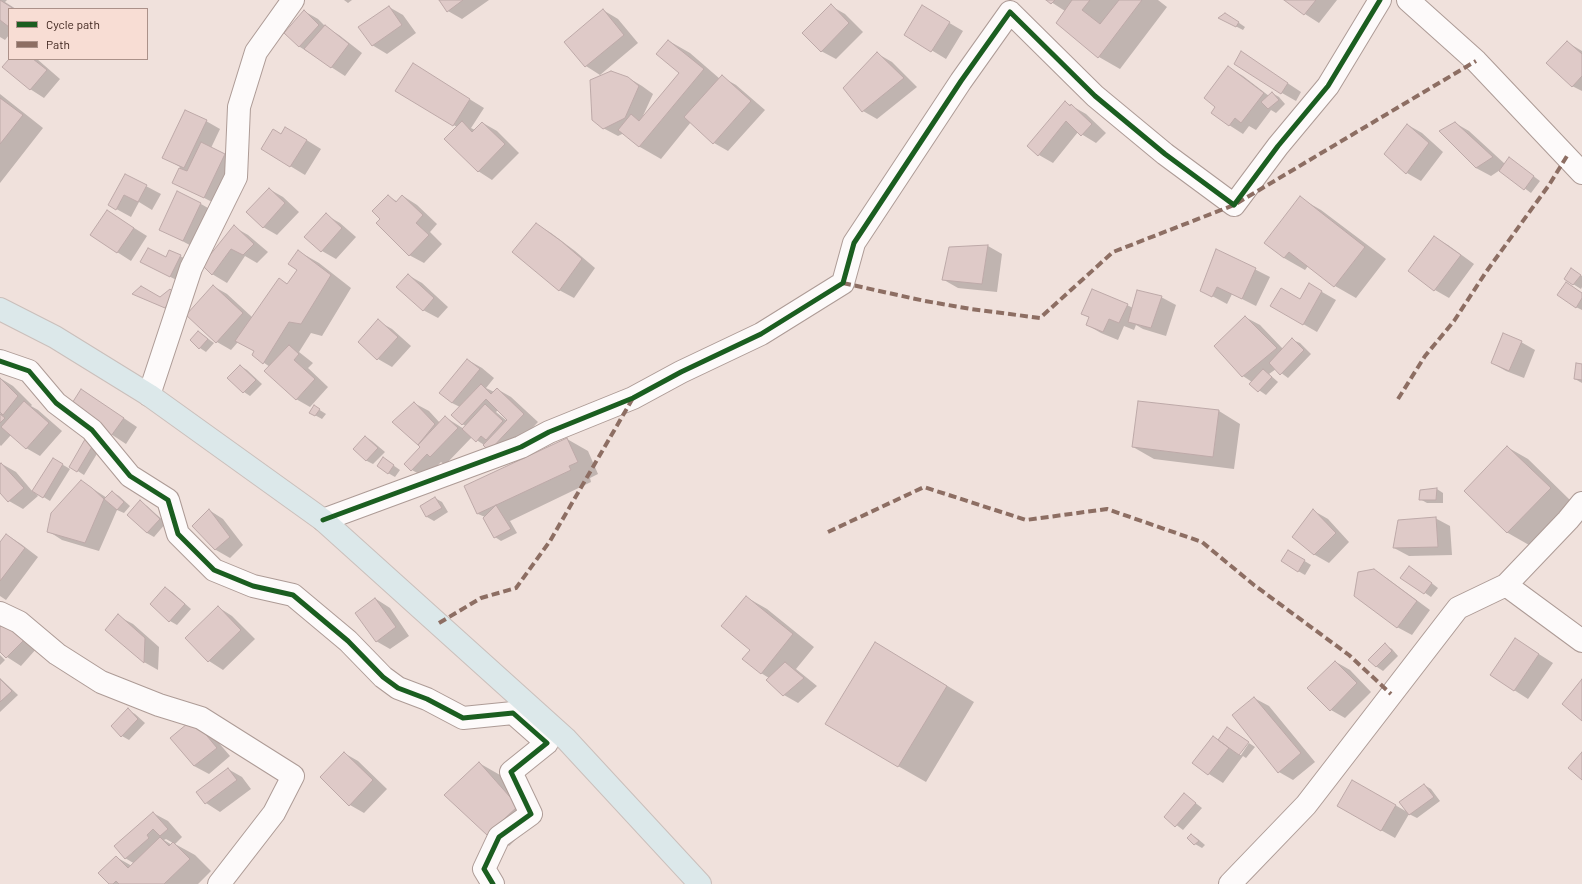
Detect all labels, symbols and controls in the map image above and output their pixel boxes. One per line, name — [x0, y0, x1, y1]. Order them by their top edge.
legend — [8, 8, 148, 60]
text: Cycle path — [46, 17, 100, 31]
text: Path — [46, 37, 70, 51]

